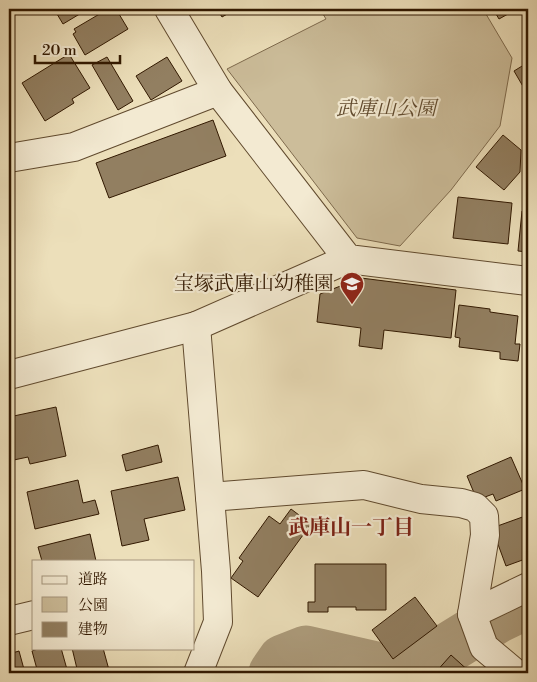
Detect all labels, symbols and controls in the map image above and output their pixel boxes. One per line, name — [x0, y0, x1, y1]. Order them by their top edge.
scale bar — [35, 32, 120, 64]
text: 20 m — [42, 41, 77, 60]
park label: 武庫山公園 — [336, 97, 439, 122]
school or university icon: 宝塚武庫山幼稚園 — [339, 271, 365, 305]
place label: 宝塚武庫山幼稚園 — [174, 272, 334, 297]
district label: 武庫山一丁目 — [288, 515, 414, 541]
legend — [32, 560, 195, 650]
text: 道路 — [78, 570, 108, 589]
text: 公園 — [78, 596, 108, 615]
text: 建物 — [78, 620, 108, 639]

